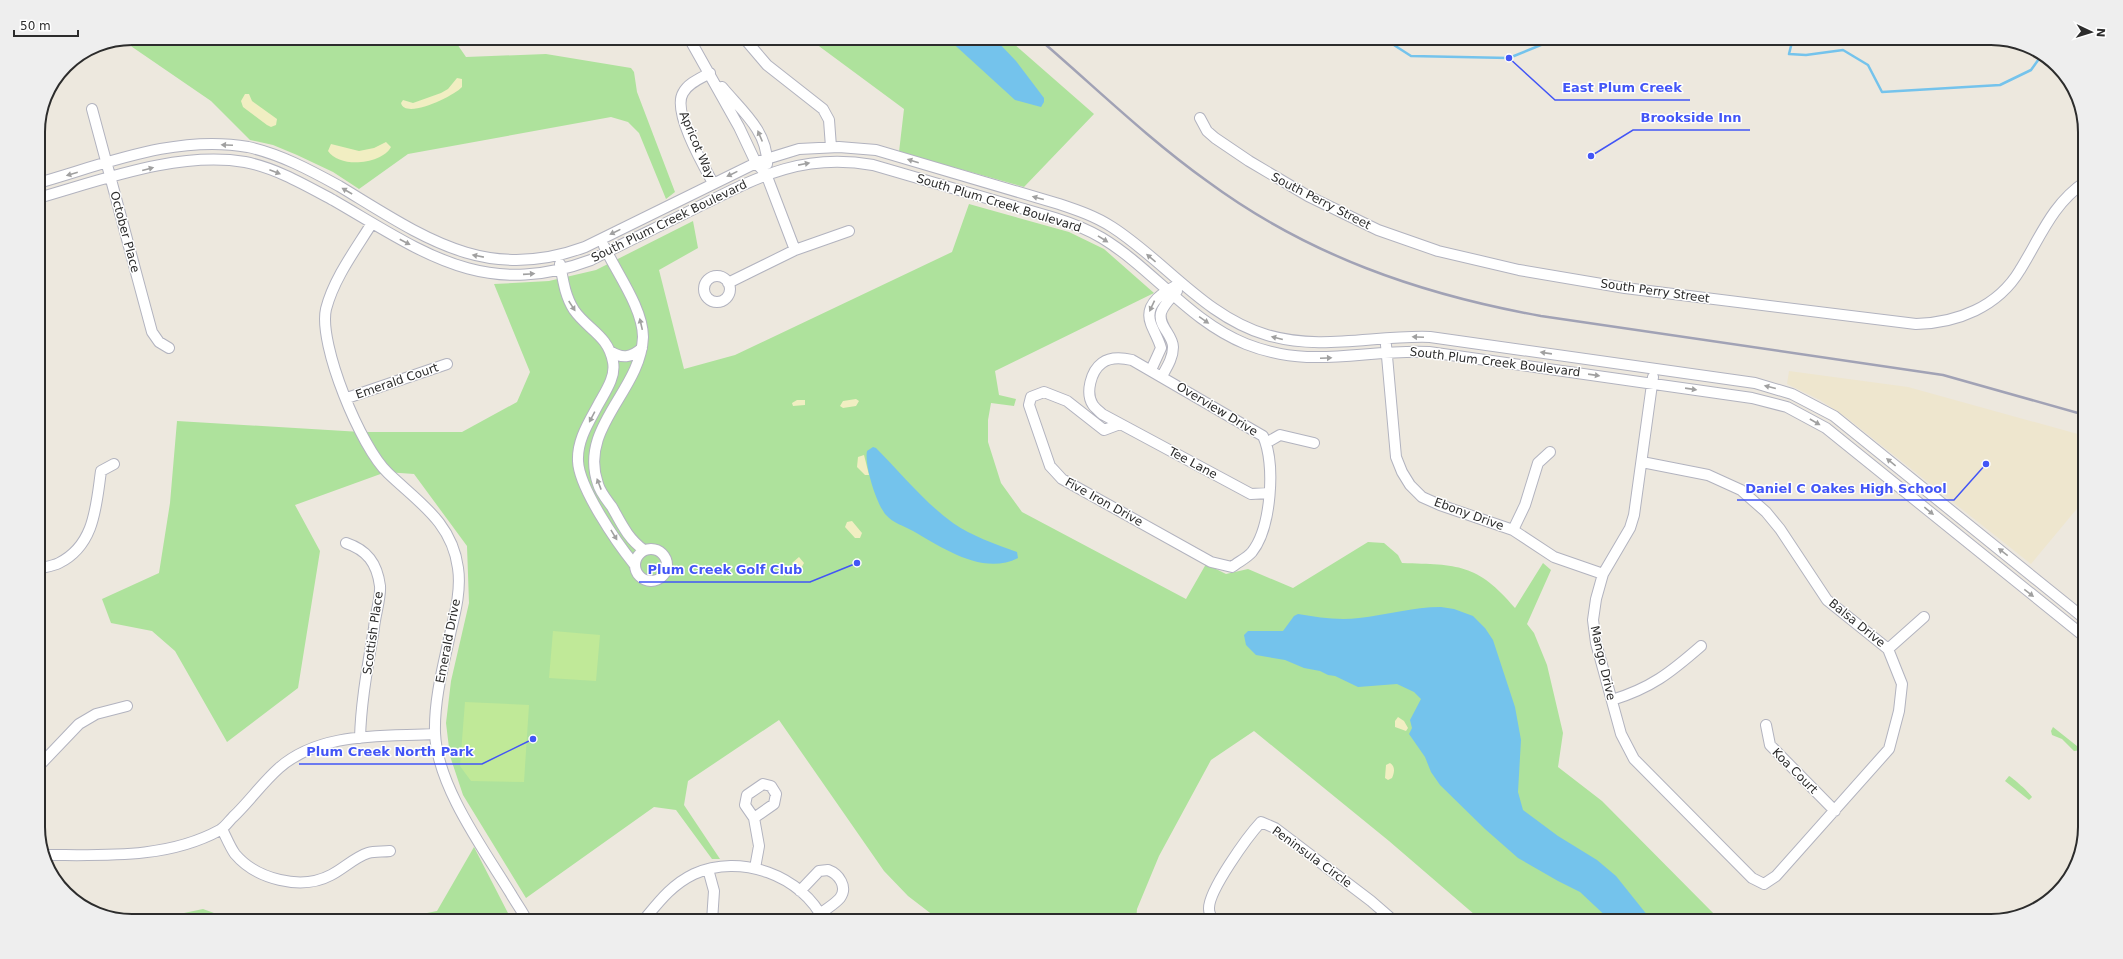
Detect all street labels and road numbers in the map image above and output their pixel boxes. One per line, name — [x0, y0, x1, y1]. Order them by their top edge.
street label: Apricot Way — [676, 109, 718, 181]
street label: South Perry Street — [1269, 170, 1373, 232]
street label: South Plum Creek Boulevard — [915, 171, 1083, 235]
street label: South Plum Creek Boulevard — [589, 177, 749, 265]
street label: October Place — [107, 190, 143, 274]
street label: South Perry Street — [1600, 276, 1711, 306]
street label: South Plum Creek Boulevard — [1409, 345, 1581, 379]
street label: Emerald Court — [354, 360, 441, 402]
street label: Overview Drive — [1174, 379, 1260, 439]
street label: Tee Lane — [1165, 444, 1220, 482]
street label: Five Iron Drive — [1063, 475, 1145, 529]
street label: Ebony Drive — [1432, 495, 1506, 533]
street label: Scottish Place — [360, 590, 386, 676]
street label: Balsa Drive — [1826, 596, 1888, 650]
street label: Emerald Drive — [433, 598, 463, 684]
street label: Mango Drive — [1588, 624, 1618, 702]
street label: Koa Court — [1769, 745, 1821, 797]
street label: Peninsula Circle — [1270, 823, 1354, 891]

